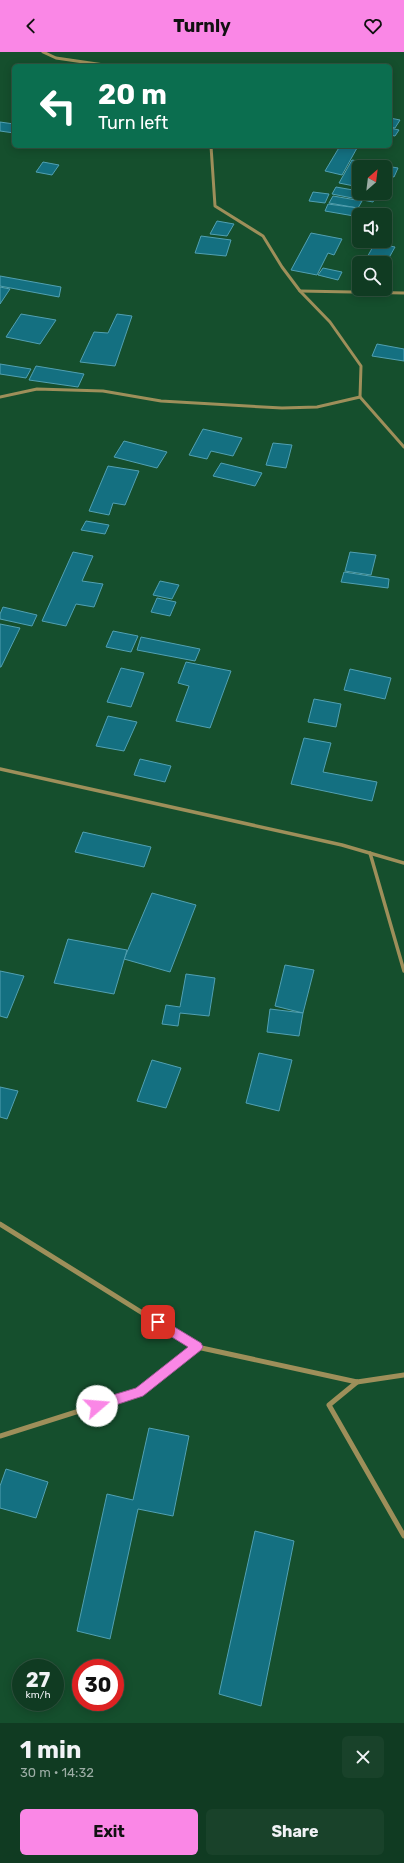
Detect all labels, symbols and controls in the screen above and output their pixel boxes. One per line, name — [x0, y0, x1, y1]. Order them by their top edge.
icon: back — [20, 15, 42, 37]
text: Turnly — [173, 15, 231, 37]
icon: heart — [362, 15, 384, 37]
text: 20 m — [98, 78, 167, 111]
icon: left — [32, 80, 84, 132]
text: Turn left — [98, 112, 168, 134]
north arrow — [352, 160, 392, 200]
map controls — [352, 160, 392, 296]
button: sound — [352, 208, 392, 248]
button: search — [352, 256, 392, 296]
pin — [141, 1305, 175, 1339]
icon: arrive — [147, 1311, 169, 1333]
position arrow — [76, 1385, 118, 1427]
speed limit sign: 30 — [72, 1659, 124, 1711]
text: 27 — [26, 1668, 50, 1692]
text: km/h — [26, 1689, 50, 1701]
text: 1 min — [20, 1736, 81, 1764]
button: close — [342, 1736, 384, 1778]
text: 30 m · 14:32 — [20, 1765, 94, 1780]
button: Exit — [20, 1809, 198, 1855]
button: Share — [206, 1809, 384, 1855]

